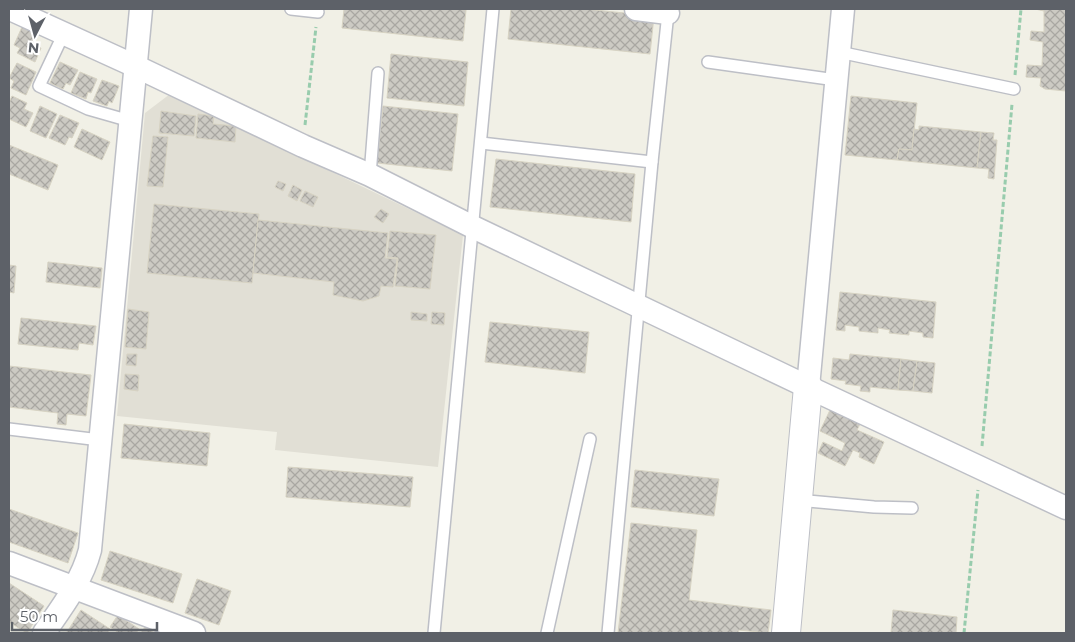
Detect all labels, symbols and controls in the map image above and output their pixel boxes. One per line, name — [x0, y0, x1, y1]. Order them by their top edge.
north arrow — [10, 10, 60, 60]
text: N — [27, 38, 40, 57]
scale bar — [12, 600, 158, 632]
text: 50 m — [20, 607, 58, 626]

